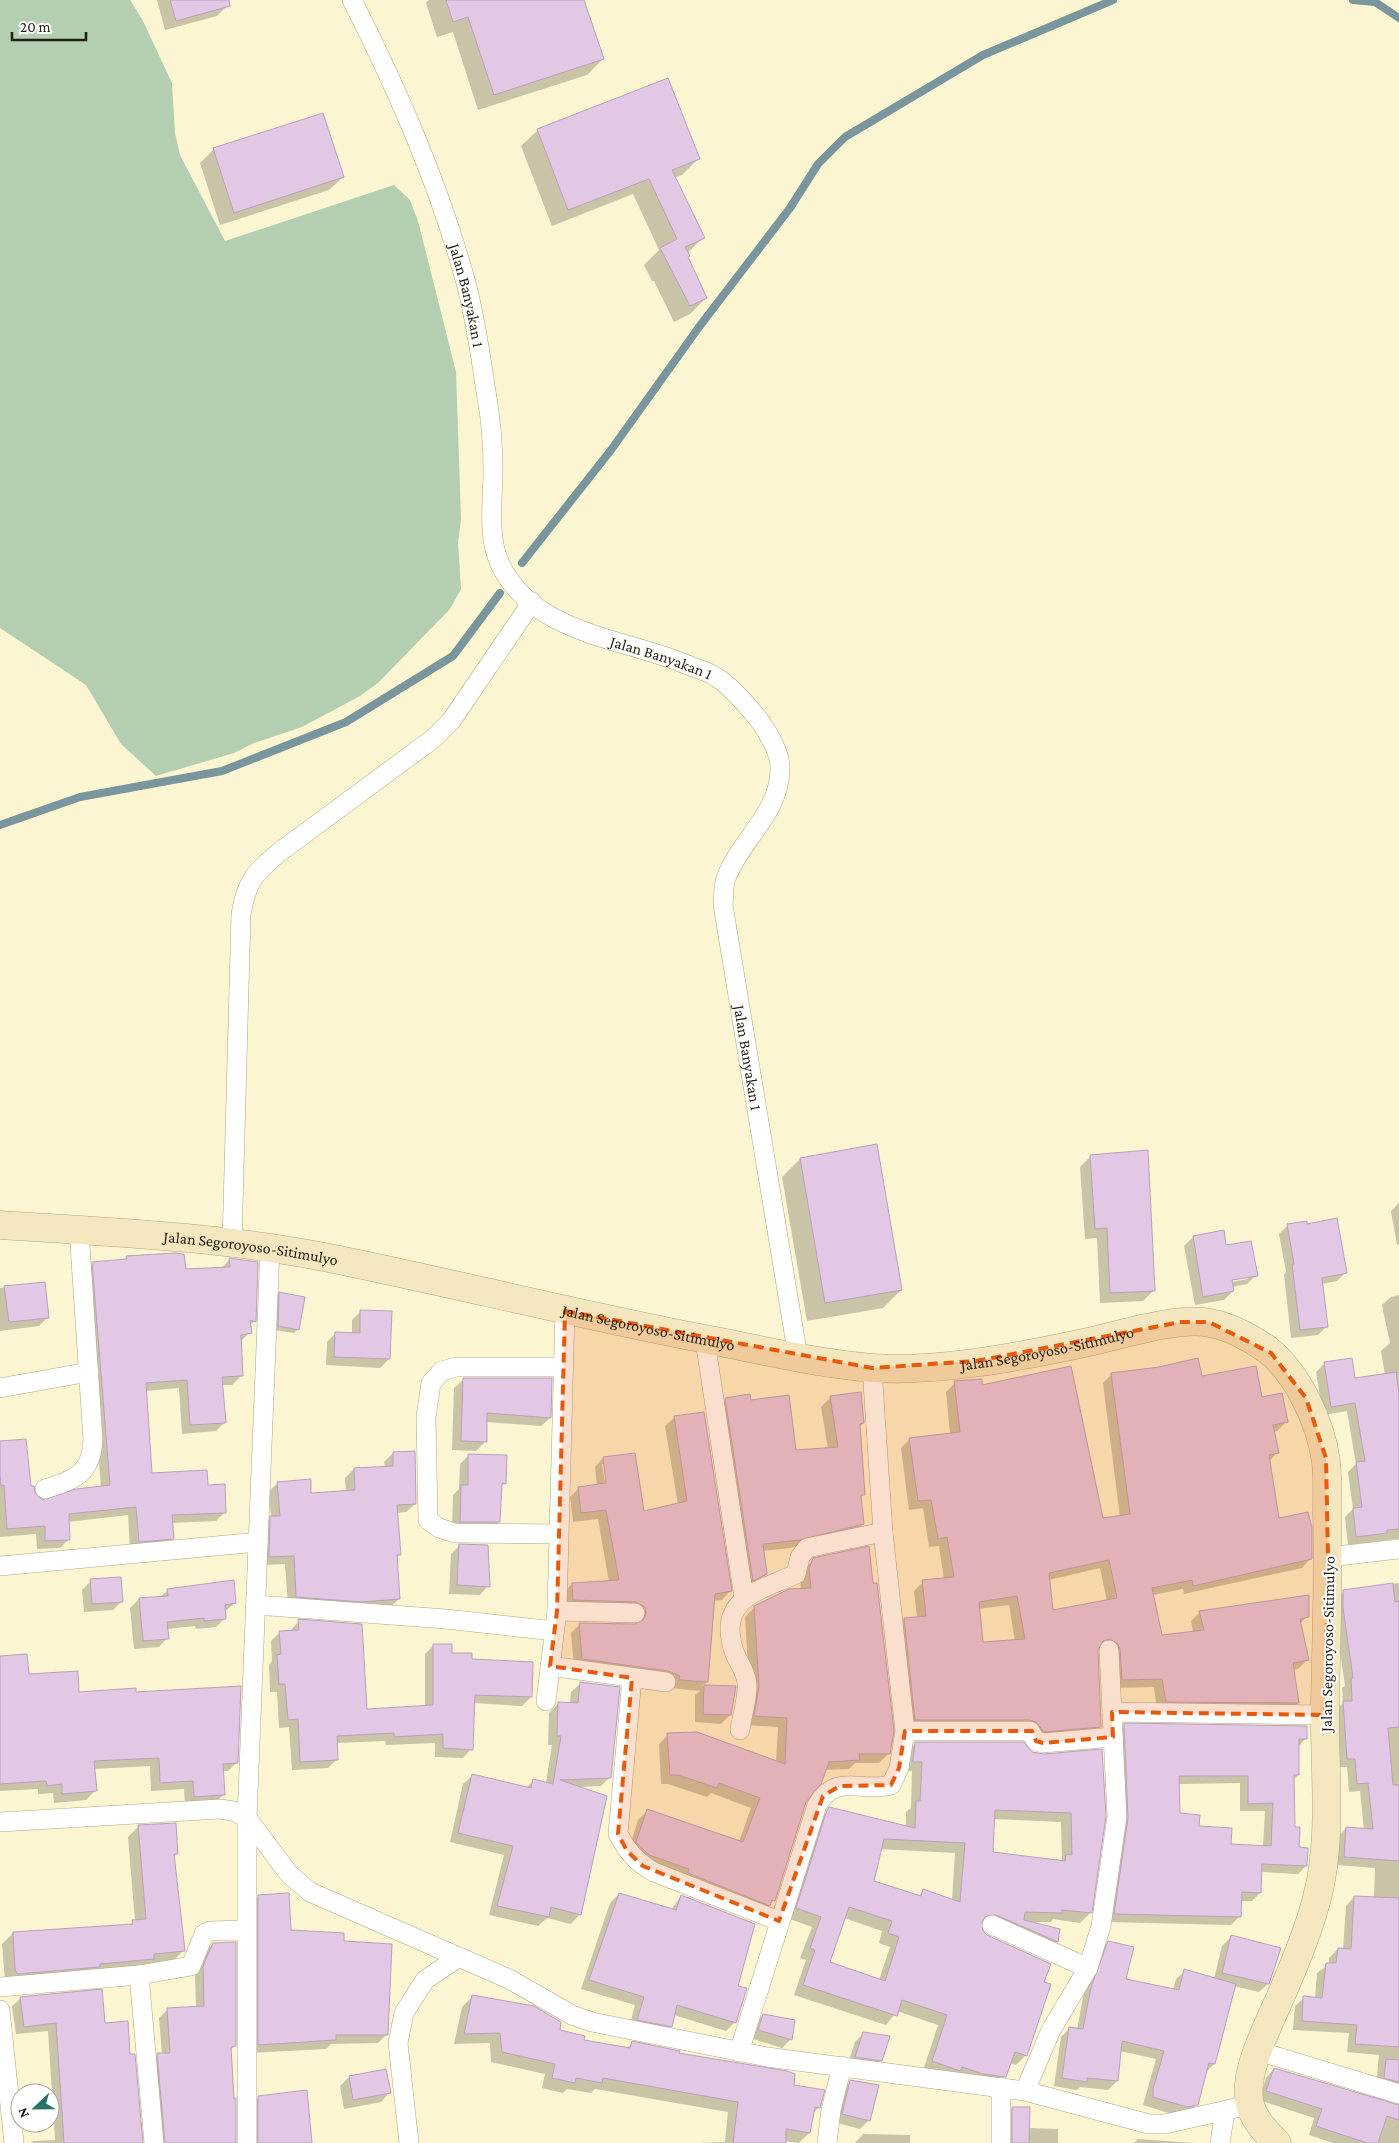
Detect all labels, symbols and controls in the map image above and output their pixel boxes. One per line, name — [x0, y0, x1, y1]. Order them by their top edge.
scale bar — [12, 10, 86, 42]
text: 20 m — [20, 19, 51, 35]
street label: Jalan Banyakan 1 — [444, 239, 487, 349]
street label: Jalan Banyakan 1 — [606, 632, 715, 682]
street label: Jalan Banyakan 1 — [729, 1002, 765, 1112]
street label: Jalan Segoroyoso-Sitimulyo — [161, 1228, 340, 1269]
street label: Jalan Segoroyoso-Sitimulyo — [558, 1301, 736, 1354]
street label: Jalan Segoroyoso-Sitimulyo — [958, 1323, 1136, 1375]
street label: Jalan Segoroyoso-Sitimulyo — [1317, 1556, 1339, 1734]
north arrow — [10, 2083, 60, 2133]
text: N — [14, 2105, 32, 2120]

